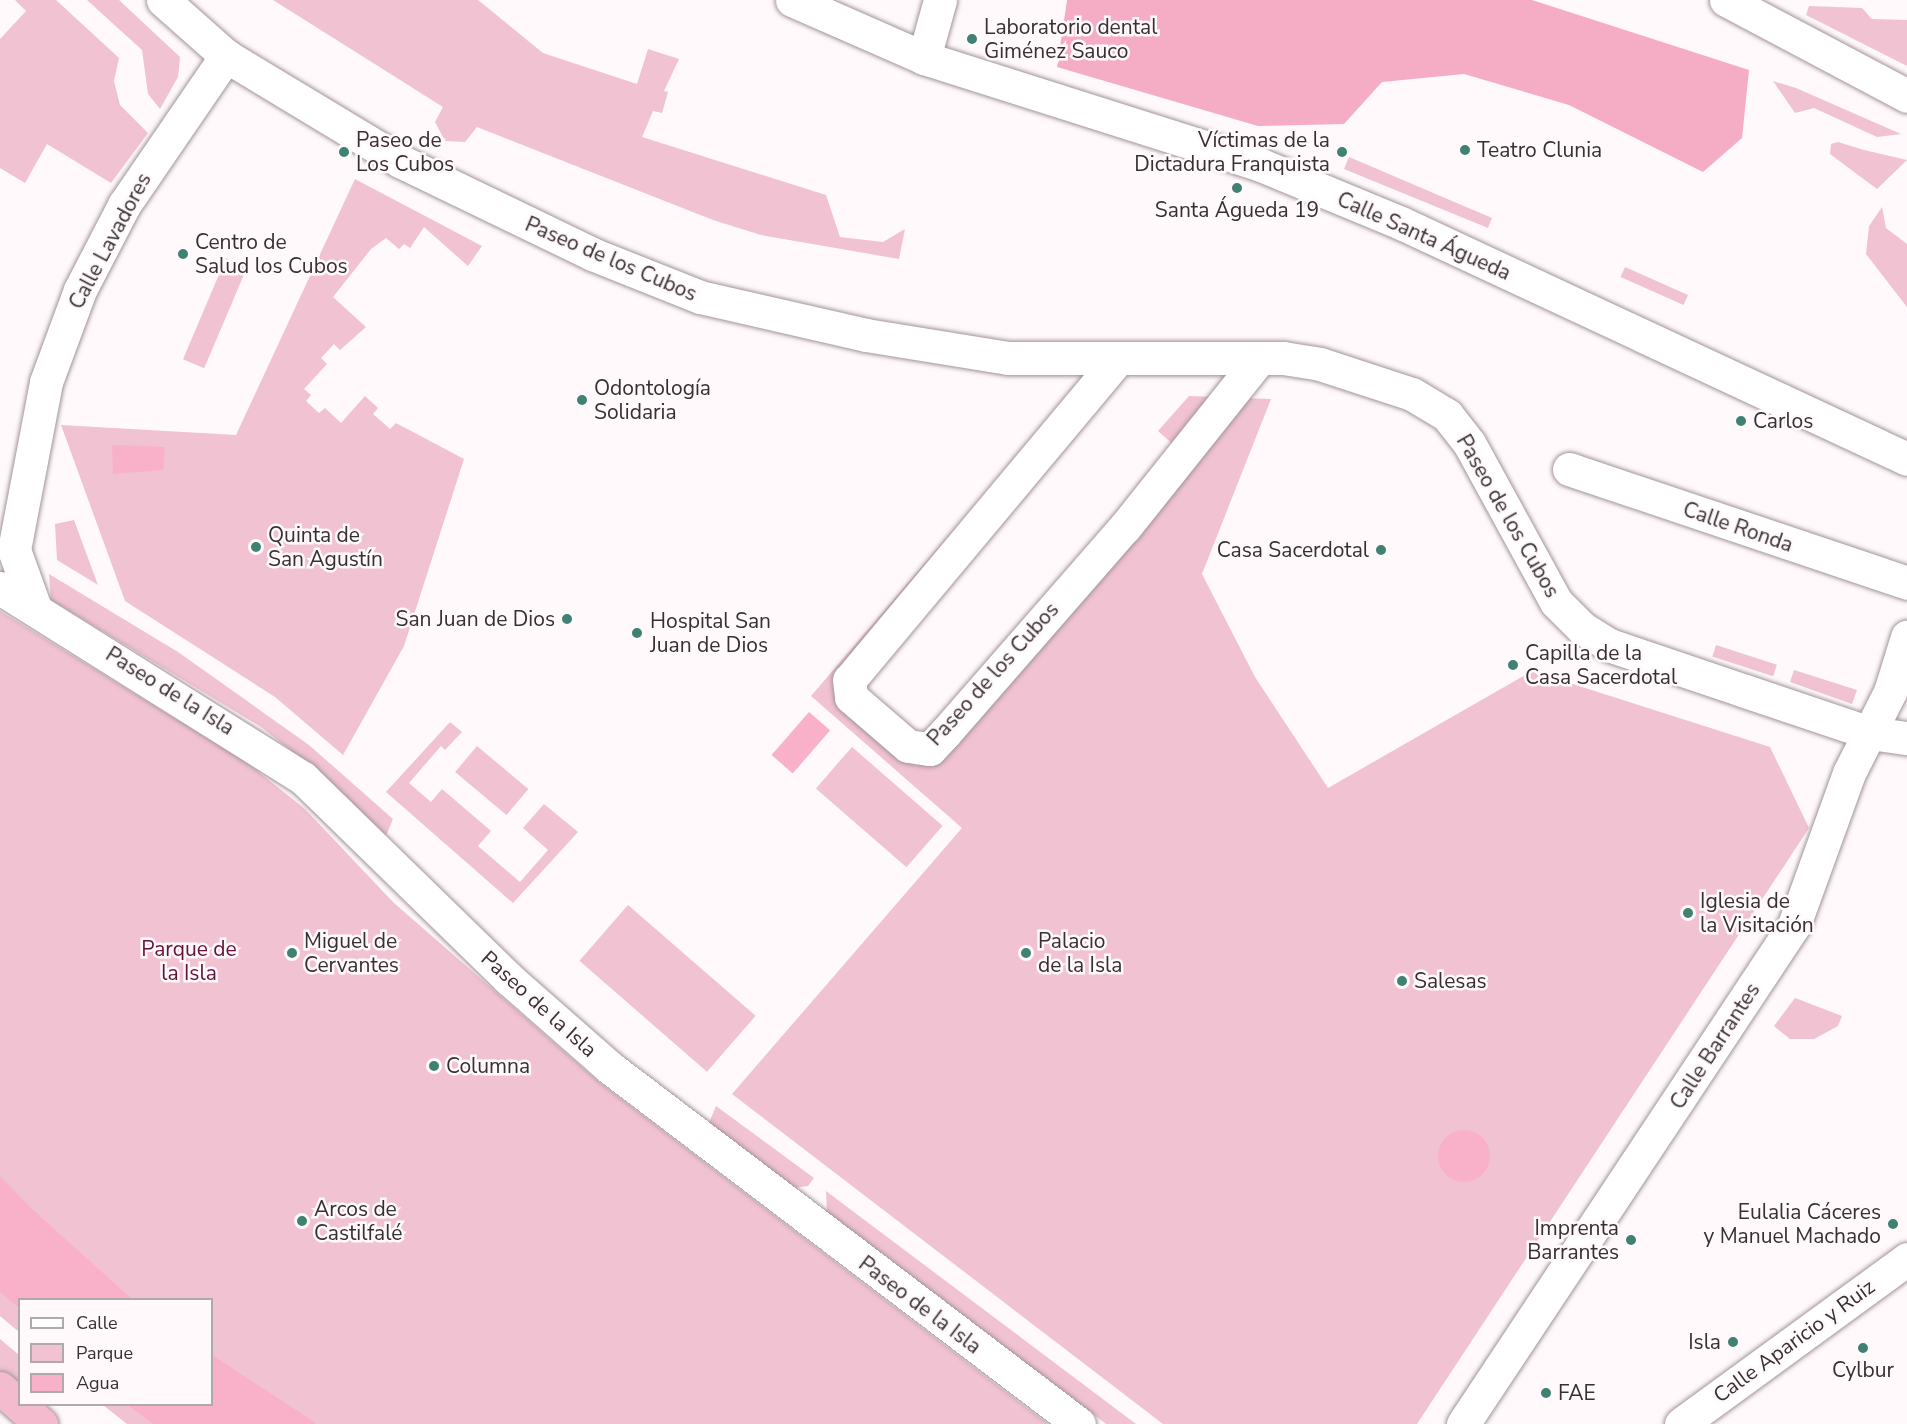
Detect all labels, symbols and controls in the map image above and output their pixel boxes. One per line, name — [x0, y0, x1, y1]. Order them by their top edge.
place label: Laboratorio dental Giménez Sauco — [984, 14, 1157, 64]
marker: Laboratorio dental Giménez Sauco — [965, 32, 979, 46]
place label: Paseo de Los Cubos — [356, 127, 454, 177]
place label: Víctimas de la Dictadura Franquista — [1134, 127, 1330, 177]
place label: Teatro Clunia — [1477, 137, 1602, 163]
marker: Teatro Clunia — [1458, 143, 1472, 157]
marker: Paseo de Los Cubos — [337, 145, 351, 159]
marker: Víctimas de la Dictadura Franquista — [1335, 145, 1349, 159]
street label: Calle Lavadores — [64, 169, 156, 313]
marker: Santa Águeda 19 — [1230, 181, 1244, 195]
street label: Calle Santa Águeda — [1333, 186, 1515, 286]
place label: Santa Águeda 19 — [1155, 197, 1319, 223]
street label: Paseo de los Cubos — [521, 211, 701, 307]
place label: Centro de Salud los Cubos — [195, 229, 348, 279]
marker: Centro de Salud los Cubos — [176, 247, 190, 261]
place label: Odontología Solidaria — [594, 375, 711, 425]
marker: Odontología Solidaria — [575, 393, 589, 407]
place label: Carlos — [1753, 408, 1813, 434]
marker: Carlos — [1734, 414, 1748, 428]
street label: Paseo de los Cubos — [1451, 430, 1565, 602]
street label: Calle Ronda — [1680, 496, 1796, 558]
place label: Quinta de San Agustín — [268, 522, 383, 572]
place label: Casa Sacerdotal — [1217, 537, 1369, 563]
marker: Quinta de San Agustín — [249, 540, 263, 554]
marker: Casa Sacerdotal — [1374, 543, 1388, 557]
street label: Paseo de los Cubos — [922, 597, 1064, 751]
place label: San Juan de Dios — [396, 606, 555, 632]
place label: Hospital San Juan de Dios — [650, 608, 771, 658]
marker: San Juan de Dios — [560, 612, 574, 626]
marker: Hospital San Juan de Dios — [628, 624, 646, 642]
place label: Capilla de la Casa Sacerdotal — [1525, 640, 1677, 690]
street label: Paseo de la Isla — [101, 641, 239, 741]
marker: Capilla de la Casa Sacerdotal — [1506, 658, 1520, 672]
place label: Iglesia de la Visitación — [1700, 888, 1814, 938]
marker: Iglesia de la Visitación — [1681, 906, 1695, 920]
place label: Miguel de Cervantes — [304, 928, 399, 978]
place label: Palacio de la Isla — [1038, 928, 1122, 978]
park label: Parque de la Isla — [141, 936, 237, 986]
marker: Miguel de Cervantes — [285, 946, 299, 960]
street label: Paseo de la Isla — [476, 946, 602, 1062]
marker: Palacio de la Isla — [1019, 946, 1033, 960]
place label: Salesas — [1414, 968, 1487, 994]
marker: Salesas — [1395, 974, 1409, 988]
street label: Calle Barrantes — [1665, 978, 1765, 1114]
place label: Columna — [446, 1053, 530, 1079]
marker: Columna — [427, 1059, 441, 1073]
place label: Arcos de Castilfalé — [314, 1196, 402, 1246]
place label: Eulalia Cáceres y Manuel Machado — [1703, 1199, 1881, 1249]
marker: Arcos de Castilfalé — [295, 1214, 309, 1228]
place label: Imprenta Barrantes — [1527, 1215, 1619, 1265]
marker: Eulalia Cáceres y Manuel Machado — [1886, 1217, 1900, 1231]
marker: Imprenta Barrantes — [1624, 1233, 1638, 1247]
street label: Paseo de la Isla — [854, 1251, 986, 1359]
street label: Calle Aparicio y Ruiz — [1708, 1274, 1880, 1408]
legend — [18, 1298, 213, 1406]
text: Calle — [76, 1311, 118, 1335]
place label: Isla — [1688, 1329, 1721, 1355]
marker: Isla — [1726, 1335, 1740, 1349]
text: Parque — [76, 1341, 133, 1365]
marker: Cylbur — [1856, 1341, 1870, 1355]
place label: Cylbur — [1832, 1357, 1894, 1383]
text: Agua — [76, 1371, 119, 1395]
place label: FAE — [1558, 1380, 1596, 1406]
marker: FAE — [1539, 1386, 1553, 1400]

